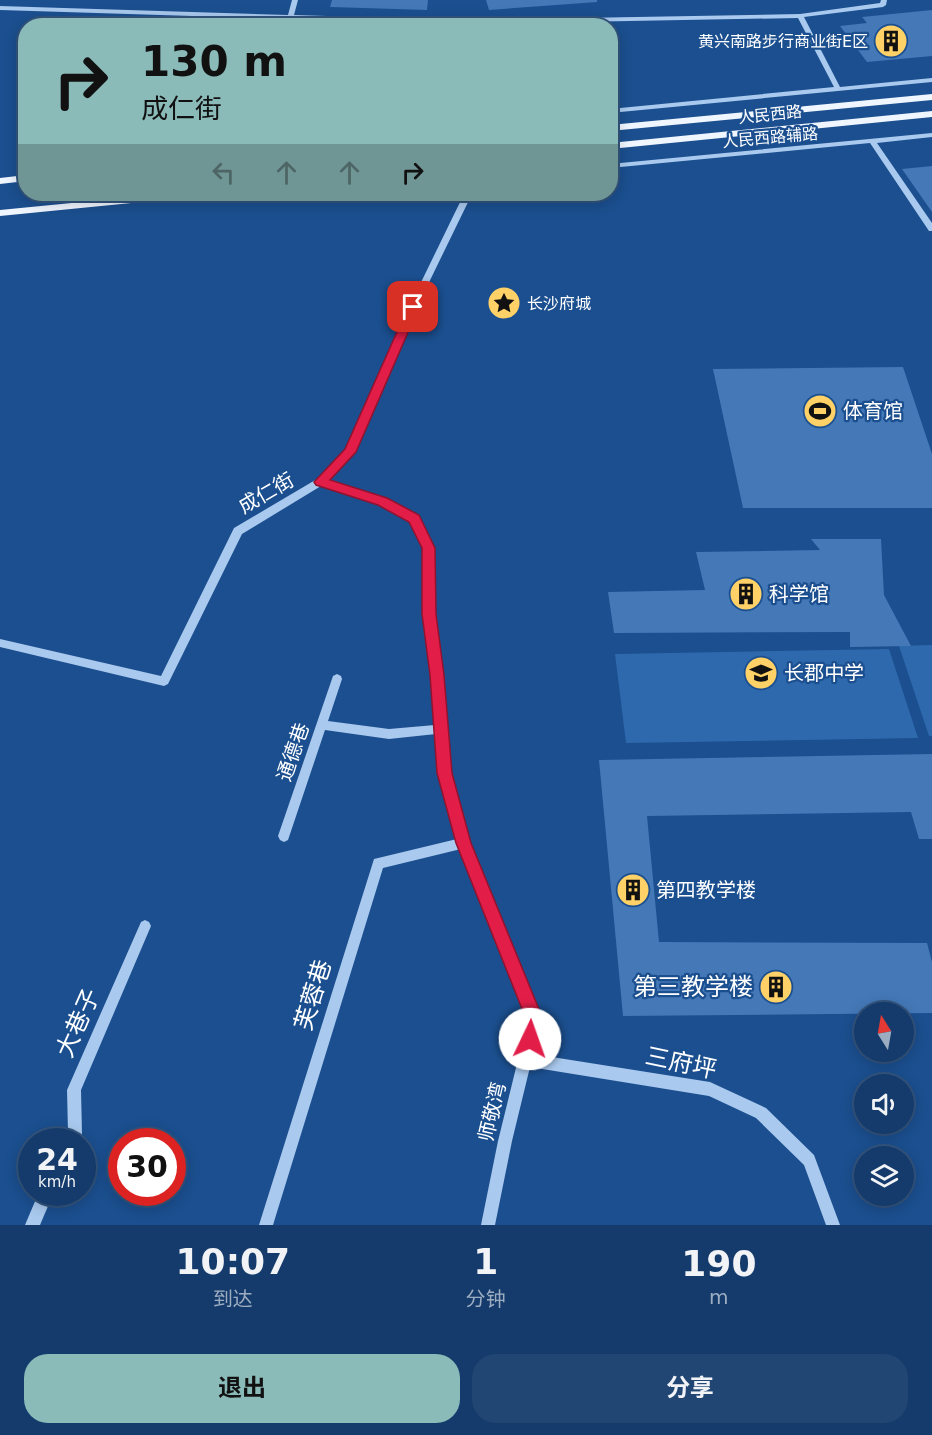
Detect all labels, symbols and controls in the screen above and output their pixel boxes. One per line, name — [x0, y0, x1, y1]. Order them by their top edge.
building icon: 黄兴南路步行商业街E区 — [873, 23, 909, 59]
place label: 黄兴南路步行商业街E区 — [698, 32, 868, 51]
text: 130 m — [141, 37, 287, 86]
icon: right — [42, 42, 120, 120]
text: 成仁街 — [141, 93, 222, 124]
street label: 人民西路 — [737, 102, 803, 127]
street label: 人民西路辅路 — [721, 124, 819, 151]
icon: left — [207, 156, 240, 189]
icon: ahead — [270, 156, 303, 189]
icon: ahead — [333, 156, 366, 189]
icon: right — [396, 156, 429, 189]
pin — [387, 281, 438, 332]
place icon: 长沙府城 — [486, 285, 522, 321]
icon: arrive — [396, 290, 429, 323]
place label: 长沙府城 — [527, 294, 591, 313]
sports icon: 体育馆 — [802, 393, 838, 429]
place label: 体育馆 — [843, 399, 903, 423]
street label: 成仁街 — [234, 468, 298, 518]
building icon: 科学馆 — [728, 576, 764, 612]
place label: 科学馆 — [769, 582, 829, 606]
school or university icon: 长郡中学 — [743, 655, 779, 691]
place label: 长郡中学 — [784, 661, 864, 685]
street label: 通德巷 — [272, 720, 314, 784]
building icon: 第四教学楼 — [615, 872, 651, 908]
place label: 第四教学楼 — [656, 878, 756, 902]
street label: 芙蓉巷 — [289, 956, 337, 1034]
building icon: 第三教学楼 — [758, 969, 794, 1005]
place label: 第三教学楼 — [633, 973, 753, 1001]
street label: 大巷子 — [51, 984, 105, 1062]
north arrow — [854, 1002, 914, 1062]
map controls — [854, 1002, 914, 1206]
position arrow — [498, 1007, 562, 1071]
street label: 三府坪 — [643, 1042, 719, 1084]
button: sound — [854, 1074, 914, 1134]
street label: 师敬湾 — [474, 1080, 510, 1144]
speed limit sign: 30 — [108, 1128, 186, 1206]
text: 24 — [36, 1142, 78, 1177]
button: layers — [854, 1146, 914, 1206]
text: km/h — [38, 1173, 76, 1191]
text: 10:07 — [176, 1241, 290, 1282]
text: 1 — [473, 1241, 498, 1282]
text: 190 — [681, 1243, 756, 1284]
text: m — [709, 1285, 729, 1309]
text: 到达 — [213, 1287, 253, 1311]
text: 分钟 — [466, 1287, 506, 1311]
button: 退出 — [24, 1354, 460, 1423]
button: 分享 — [472, 1354, 908, 1423]

